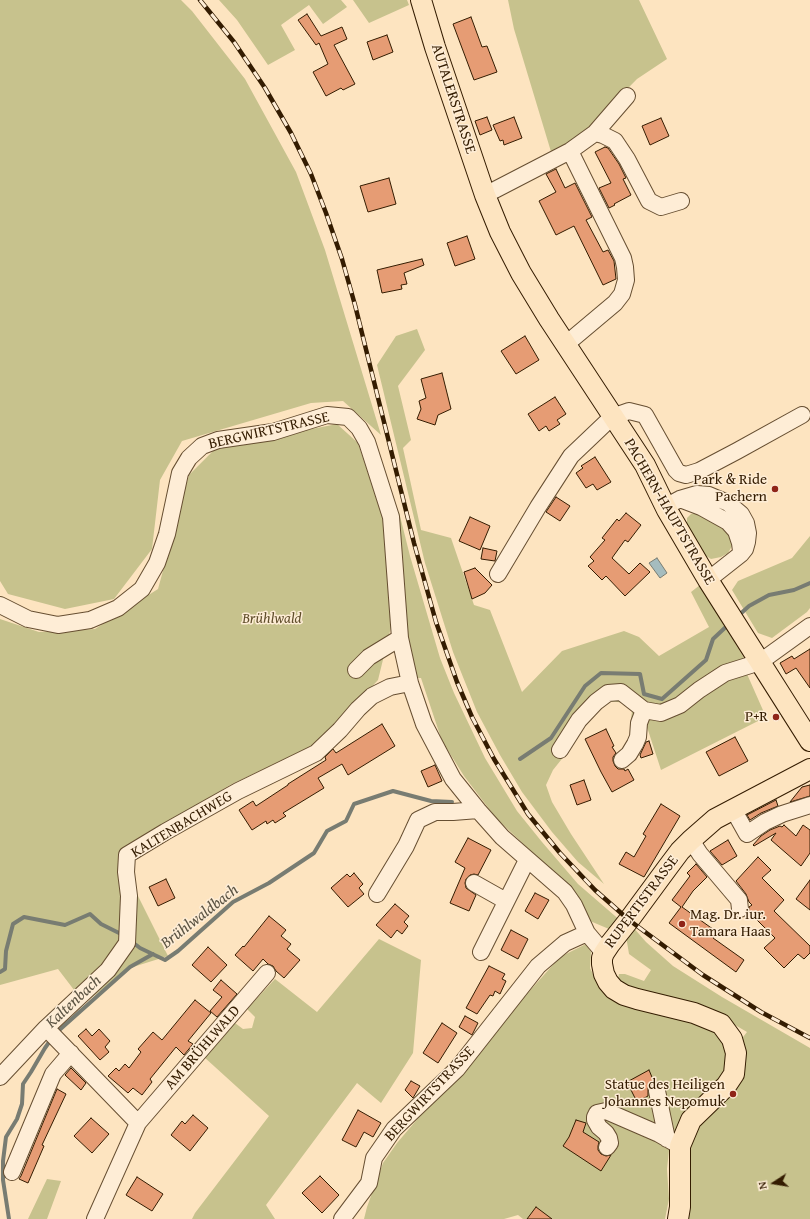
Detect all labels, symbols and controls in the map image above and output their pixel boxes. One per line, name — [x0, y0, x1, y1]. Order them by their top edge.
street label: AUTALERSTRASSE — [427, 42, 479, 156]
street label: BERGWIRTSTRASSE — [207, 408, 331, 454]
street label: PACHERN-HAUPTSTRASSE — [620, 436, 718, 588]
place label: Park & Ride Pachern — [693, 471, 767, 506]
marker: Park & Ride Pachern — [770, 484, 780, 494]
park label: Brühlwald — [242, 610, 302, 628]
place label: P+R — [745, 708, 768, 726]
marker: P+R — [771, 712, 781, 722]
street label: KALTENBACHWEG — [128, 788, 236, 862]
street label: RUPERTISTRASSE — [601, 852, 683, 952]
water label: Brühlwaldbach — [157, 881, 243, 953]
place label: Mag. Dr. iur. Tamara Haas — [690, 906, 771, 941]
marker: Mag. Dr. iur. Tamara Haas — [677, 919, 687, 929]
water label: Kaltenbach — [42, 971, 106, 1033]
street label: AM BRÜHLWALD — [162, 1002, 244, 1094]
street label: BERGWIRTSTRASSE — [381, 1043, 479, 1145]
place label: Statue des Heiligen Johannes Nepomuk — [603, 1076, 725, 1111]
marker: Statue des Heiligen Johannes Nepomuk — [728, 1089, 738, 1099]
north arrow — [754, 1163, 794, 1203]
text: N — [754, 1180, 771, 1191]

